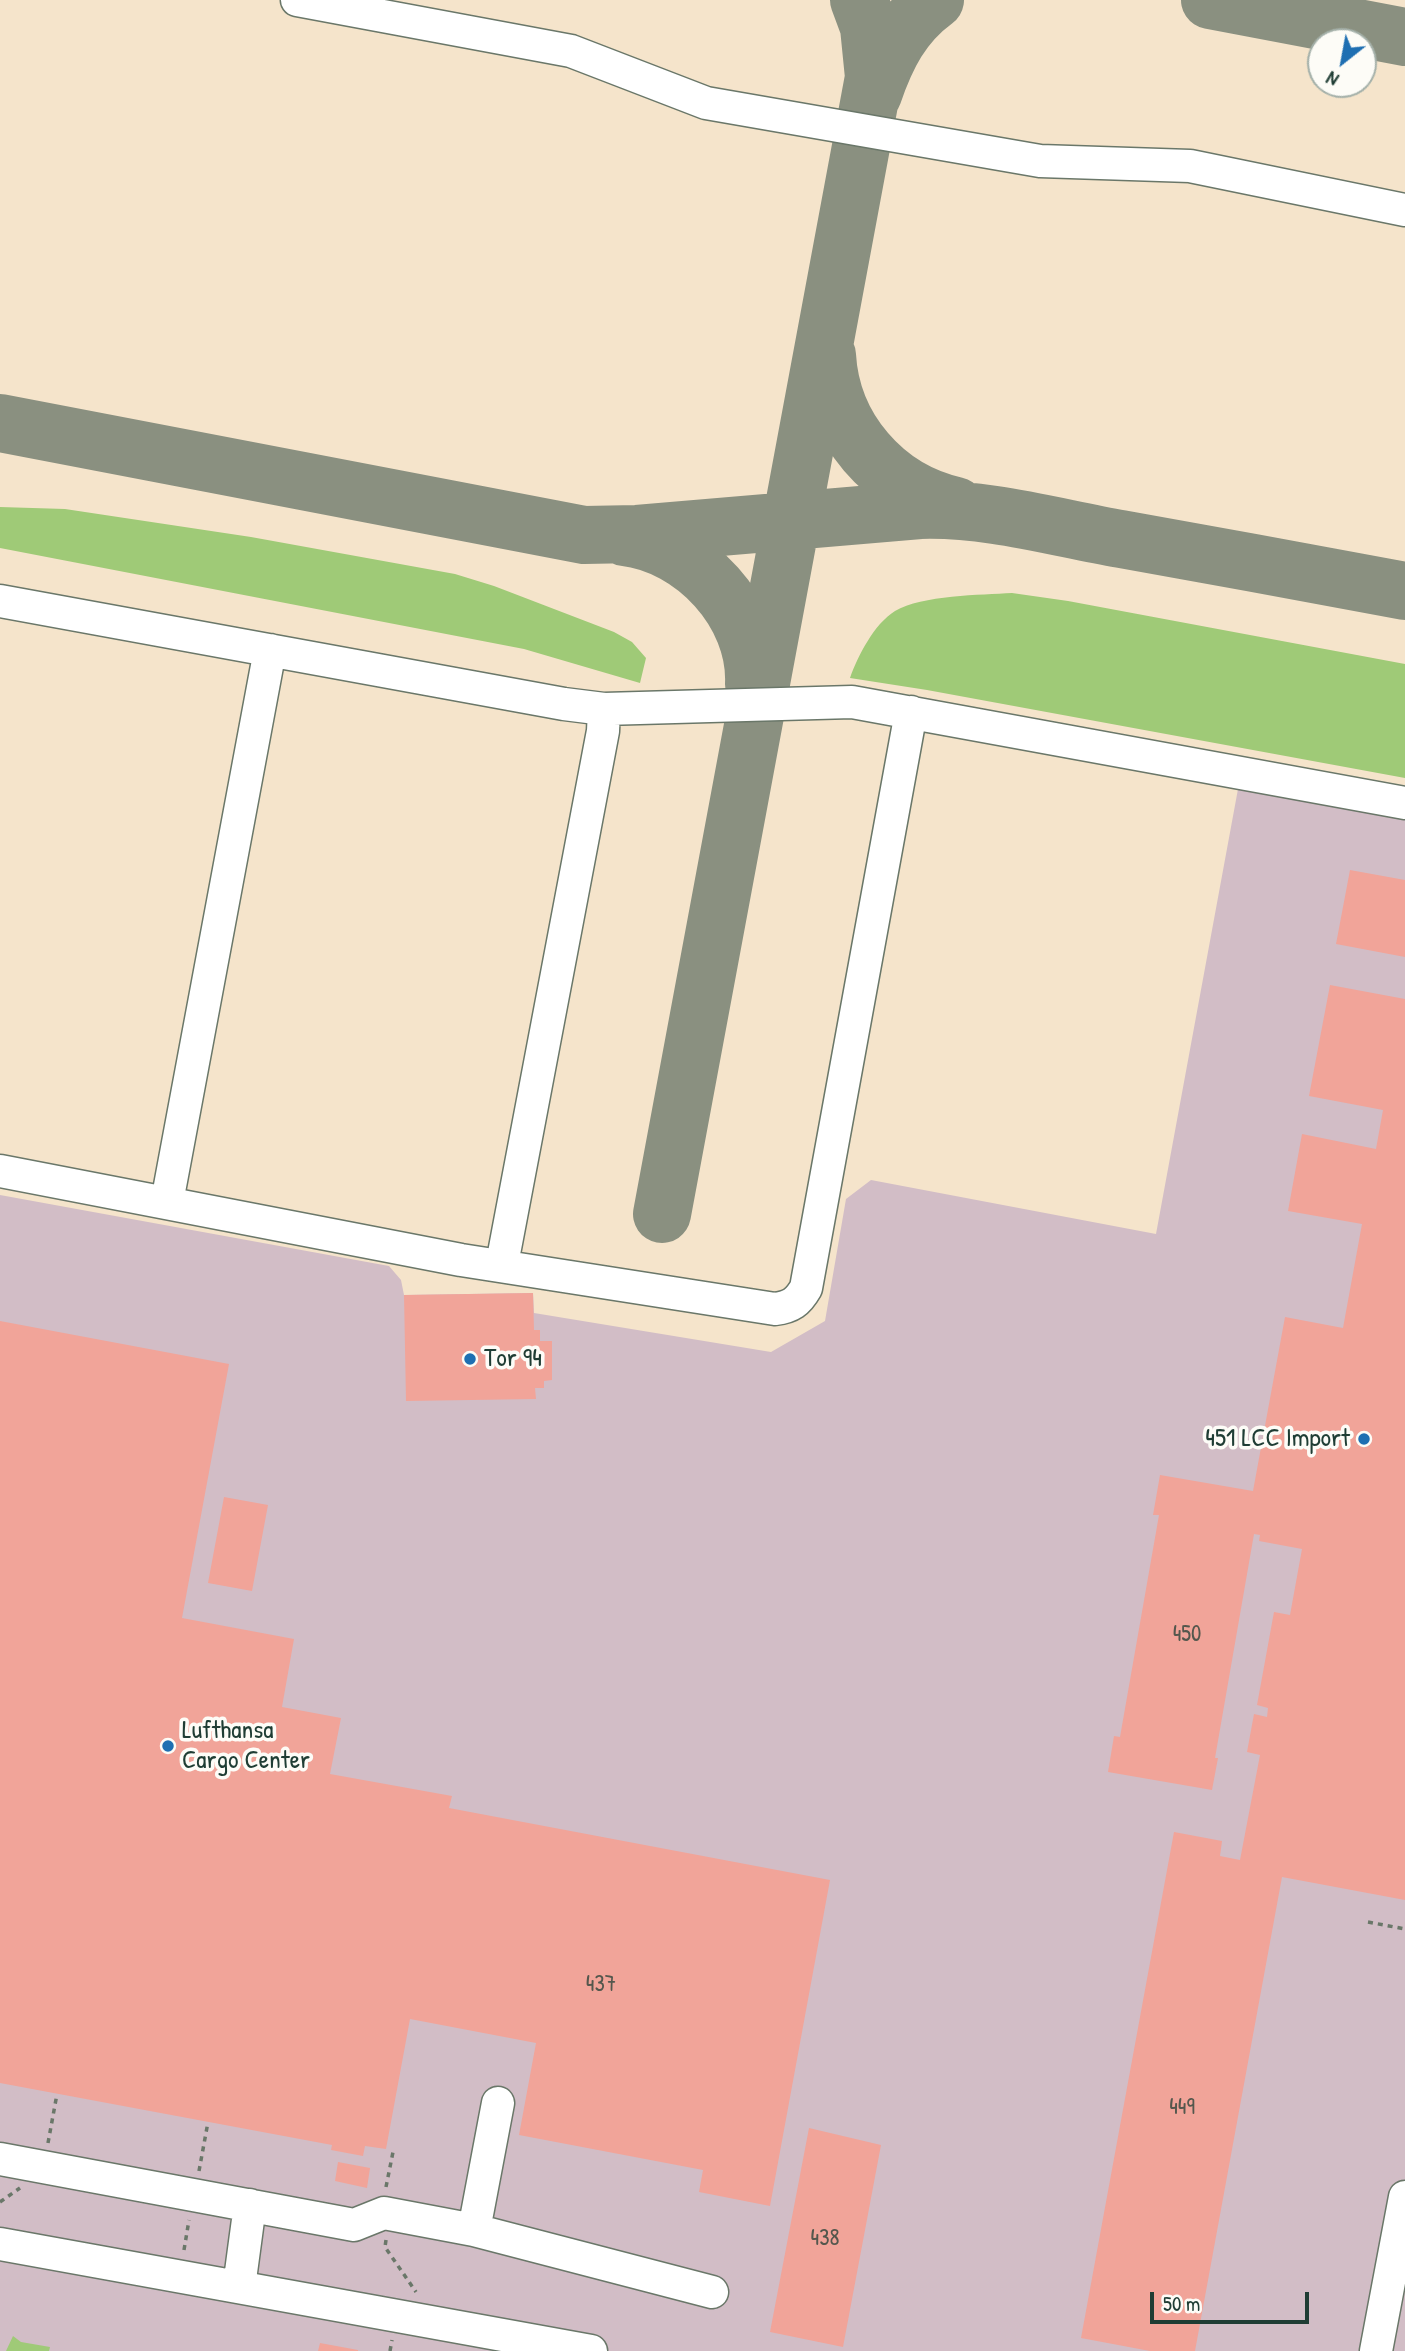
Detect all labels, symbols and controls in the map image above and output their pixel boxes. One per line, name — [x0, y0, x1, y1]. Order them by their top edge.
north arrow — [1307, 28, 1377, 98]
text: N — [1321, 66, 1343, 93]
place label: Tor 94 — [484, 1343, 542, 1375]
marker: Tor 94 — [462, 1351, 478, 1367]
place label: 451 LCC Import — [1205, 1423, 1350, 1455]
marker: 451 LCC Import — [1356, 1431, 1372, 1447]
house number: 450 — [1173, 1621, 1201, 1649]
place label: Lufthansa Cargo Center — [182, 1715, 310, 1776]
marker: Lufthansa Cargo Center — [160, 1738, 176, 1754]
house number: 437 — [586, 1971, 616, 1999]
house number: 449 — [1169, 2094, 1195, 2122]
house number: 438 — [811, 2225, 839, 2253]
scale bar — [1153, 2278, 1312, 2322]
text: 50 m — [1163, 2289, 1200, 2318]

